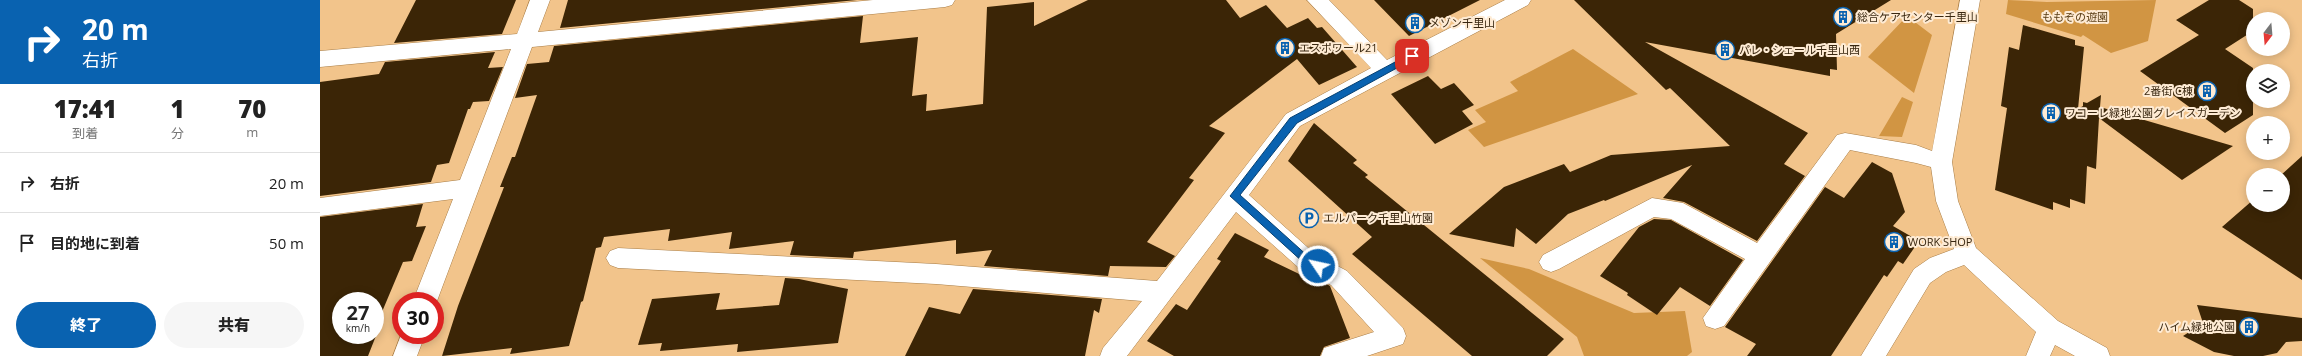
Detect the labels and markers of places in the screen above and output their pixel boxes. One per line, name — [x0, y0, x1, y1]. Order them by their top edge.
building icon: 総合ケアセンター千里山 — [1832, 6, 1854, 28]
place label: 総合ケアセンター千里山 — [1857, 9, 1978, 24]
building icon: メゾン千里山 — [1404, 12, 1426, 34]
place label: メゾン千里山 — [1429, 15, 1495, 30]
building icon: エスポワール21 — [1274, 37, 1296, 59]
pin — [1395, 39, 1429, 73]
building icon: パレ・シェール千里山西 — [1714, 39, 1736, 61]
place label: エスポワール21 — [1299, 40, 1378, 55]
place label: パレ・シェール千里山西 — [1739, 42, 1860, 57]
building icon: 2番街 C棟 — [2196, 80, 2218, 102]
place label: 2番街 C棟 — [2144, 83, 2193, 98]
building icon: ワコーレ緑地公園グレイスガーデン — [2040, 102, 2062, 124]
place label: ワコーレ緑地公園グレイスガーデン — [2065, 105, 2241, 120]
parking icon: エルパーク千里山竹園 — [1298, 207, 1320, 229]
place label: エルパーク千里山竹園 — [1323, 210, 1433, 225]
building icon: WORK SHOP — [1883, 231, 1905, 253]
place label: WORK SHOP — [1908, 234, 1973, 249]
building icon: ハイム緑地公園 — [2238, 316, 2260, 338]
place label: ハイム緑地公園 — [2158, 319, 2235, 334]

